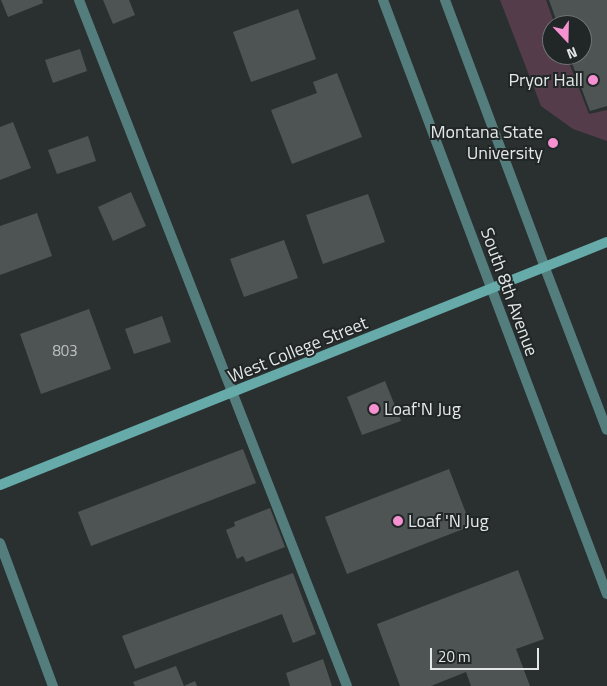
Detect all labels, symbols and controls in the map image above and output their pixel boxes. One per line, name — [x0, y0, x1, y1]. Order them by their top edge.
north arrow — [542, 15, 592, 65]
text: N — [564, 42, 580, 65]
place label: Pryor Hall — [508, 69, 583, 91]
marker: Pryor Hall — [587, 74, 599, 86]
place label: Montana State University — [431, 122, 543, 164]
marker: Montana State University — [547, 137, 559, 149]
street label: South 8th Avenue — [476, 225, 542, 359]
street label: West College Street — [225, 312, 371, 388]
house number: 803 — [52, 342, 78, 360]
place label: Loaf'N Jug — [384, 398, 461, 420]
marker: Loaf'N Jug — [368, 403, 380, 415]
place label: Loaf 'N Jug — [408, 510, 489, 532]
marker: Loaf 'N Jug — [392, 515, 404, 527]
scale bar — [432, 638, 541, 670]
text: 20 m — [438, 645, 471, 668]

